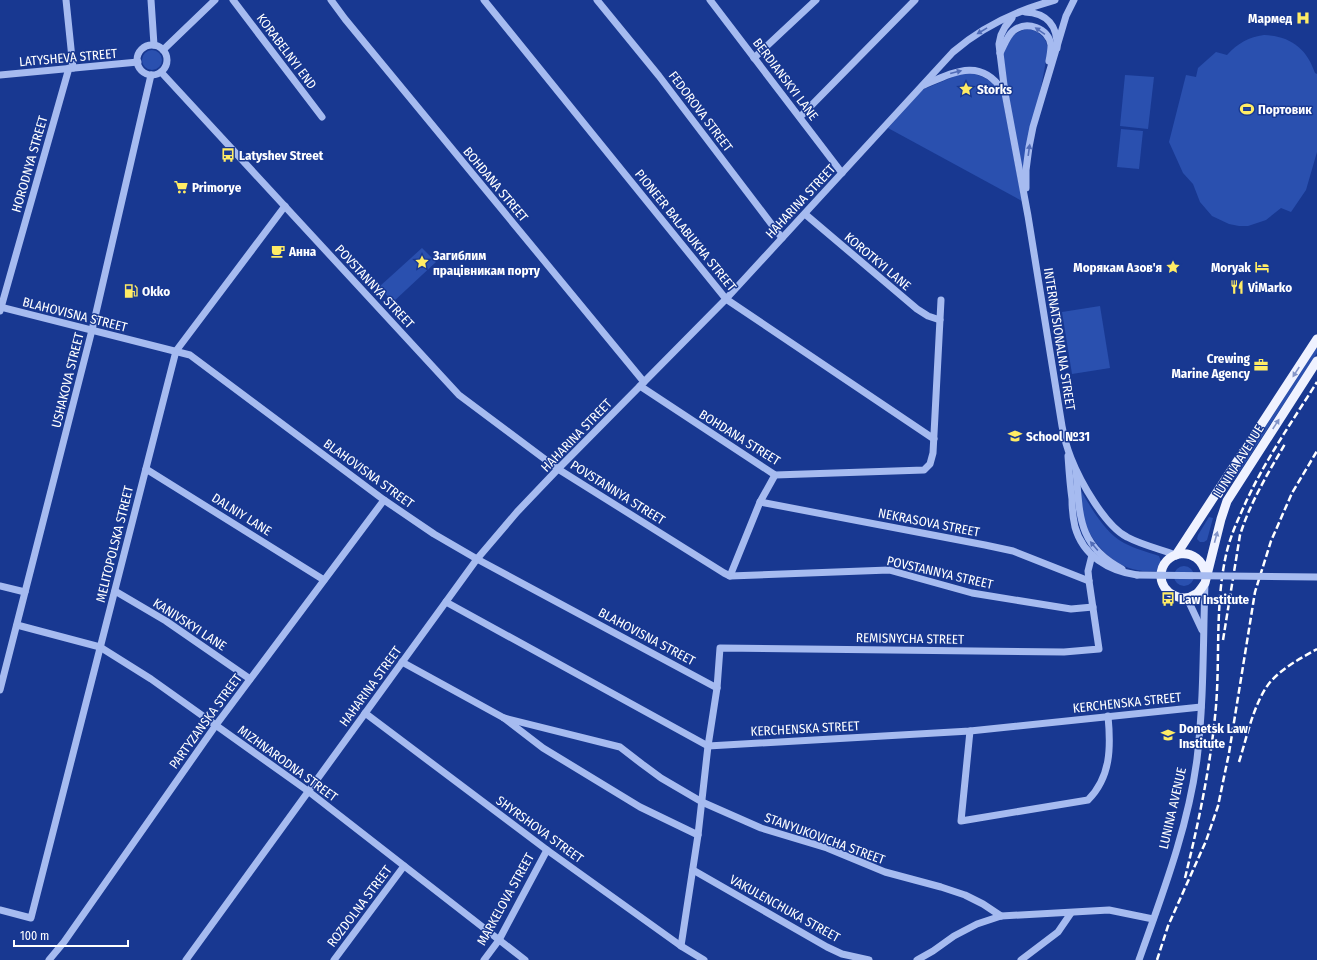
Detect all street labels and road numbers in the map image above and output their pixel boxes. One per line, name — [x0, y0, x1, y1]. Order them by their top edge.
street label: KORABELNYI END — [253, 11, 320, 92]
street label: BERDIANSKYI LANE — [750, 35, 821, 123]
street label: LATYSHEVA STREET — [18, 46, 118, 69]
street label: FEDOROVA STREET — [666, 68, 736, 154]
street label: HORODNYA STREET — [9, 114, 50, 214]
street label: BOHDANA STREET — [460, 144, 531, 225]
street label: HAHARINA STREET — [762, 161, 838, 241]
street label: PIONEER BALABUKHA STREET — [632, 167, 739, 294]
street label: KOROTKYI LANE — [841, 229, 914, 293]
street label: POVSTANNYA STREET — [332, 241, 417, 331]
street label: INTERNATSIONALNA STREET — [1041, 267, 1078, 411]
street label: BLAHOVISNA STREET — [21, 294, 129, 335]
street label: USHAKOVA STREET — [48, 331, 87, 429]
street label: HAHARINA STREET — [538, 396, 615, 475]
street label: BOHDANA STREET — [696, 407, 783, 468]
street label: LUNINA AVENUE — [1210, 422, 1267, 501]
street label: BLAHOVISNA STREET — [321, 436, 417, 511]
street label: POVSTANNYA STREET — [568, 457, 668, 528]
street label: MELITOPOLSKA STREET — [93, 484, 136, 604]
street label: DALNIY LANE — [209, 490, 274, 539]
street label: NEKRASOVA STREET — [877, 505, 981, 540]
street label: POVSTANNYA STREET — [885, 553, 995, 592]
street label: KANIVSKYI LANE — [150, 595, 229, 654]
street label: BLAHOVISNA STREET — [596, 605, 698, 668]
street label: REMISNYCHA STREET — [856, 630, 964, 647]
street label: HAHARINA STREET — [336, 643, 404, 729]
street label: PARTYZANSKA STREET — [166, 671, 245, 772]
street label: KERCHENSKA STREET — [1072, 689, 1182, 716]
street label: KERCHENSKA STREET — [750, 718, 860, 739]
street label: MIZHNARODNA STREET — [235, 722, 340, 805]
street label: LUNINA AVENUE — [1156, 766, 1189, 850]
street label: SHYRSHOVA STREET — [493, 793, 586, 866]
street label: STANYUKOVICHA STREET — [763, 810, 887, 867]
street label: MARKELOVA STREET — [474, 850, 537, 948]
street label: ROZDOLNA STREET — [324, 863, 395, 950]
street label: VAKULENCHUKA STREET — [727, 872, 843, 945]

